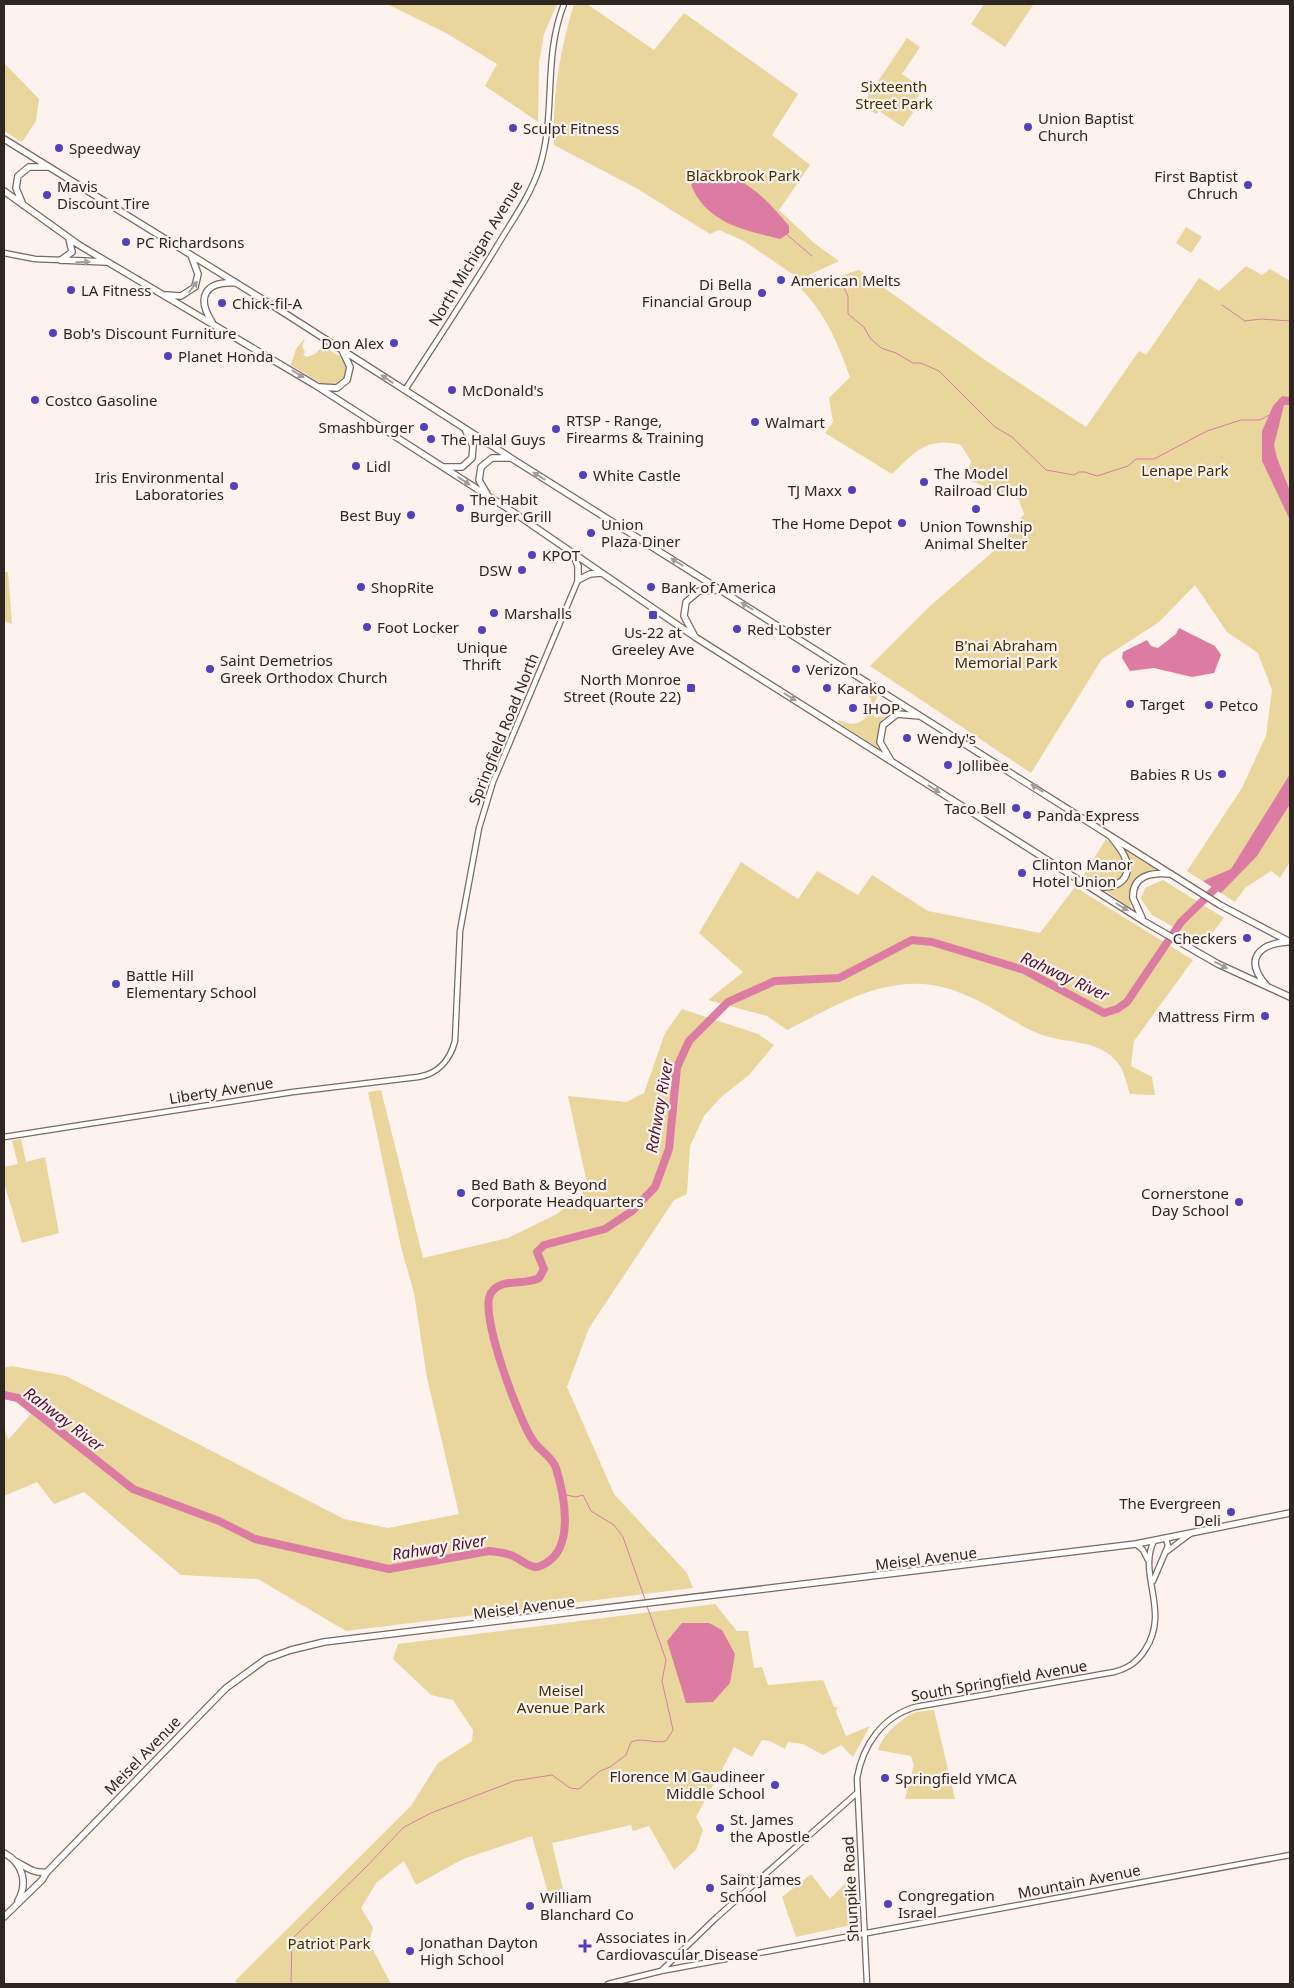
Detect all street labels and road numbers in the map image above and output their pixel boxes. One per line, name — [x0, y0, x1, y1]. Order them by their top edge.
street label: North Michigan Avenue — [424, 176, 526, 330]
street label: Springfield Road North — [463, 650, 543, 808]
street label: Liberty Avenue — [167, 1072, 275, 1108]
street label: Meisel Avenue — [874, 1542, 978, 1574]
street label: Meisel Avenue — [472, 1591, 576, 1623]
street label: South Springfield Avenue — [909, 1655, 1089, 1705]
street label: Meisel Avenue — [99, 1711, 185, 1799]
street label: Shunpike Road — [837, 1836, 863, 1942]
street label: Mountain Avenue — [1016, 1859, 1142, 1903]

